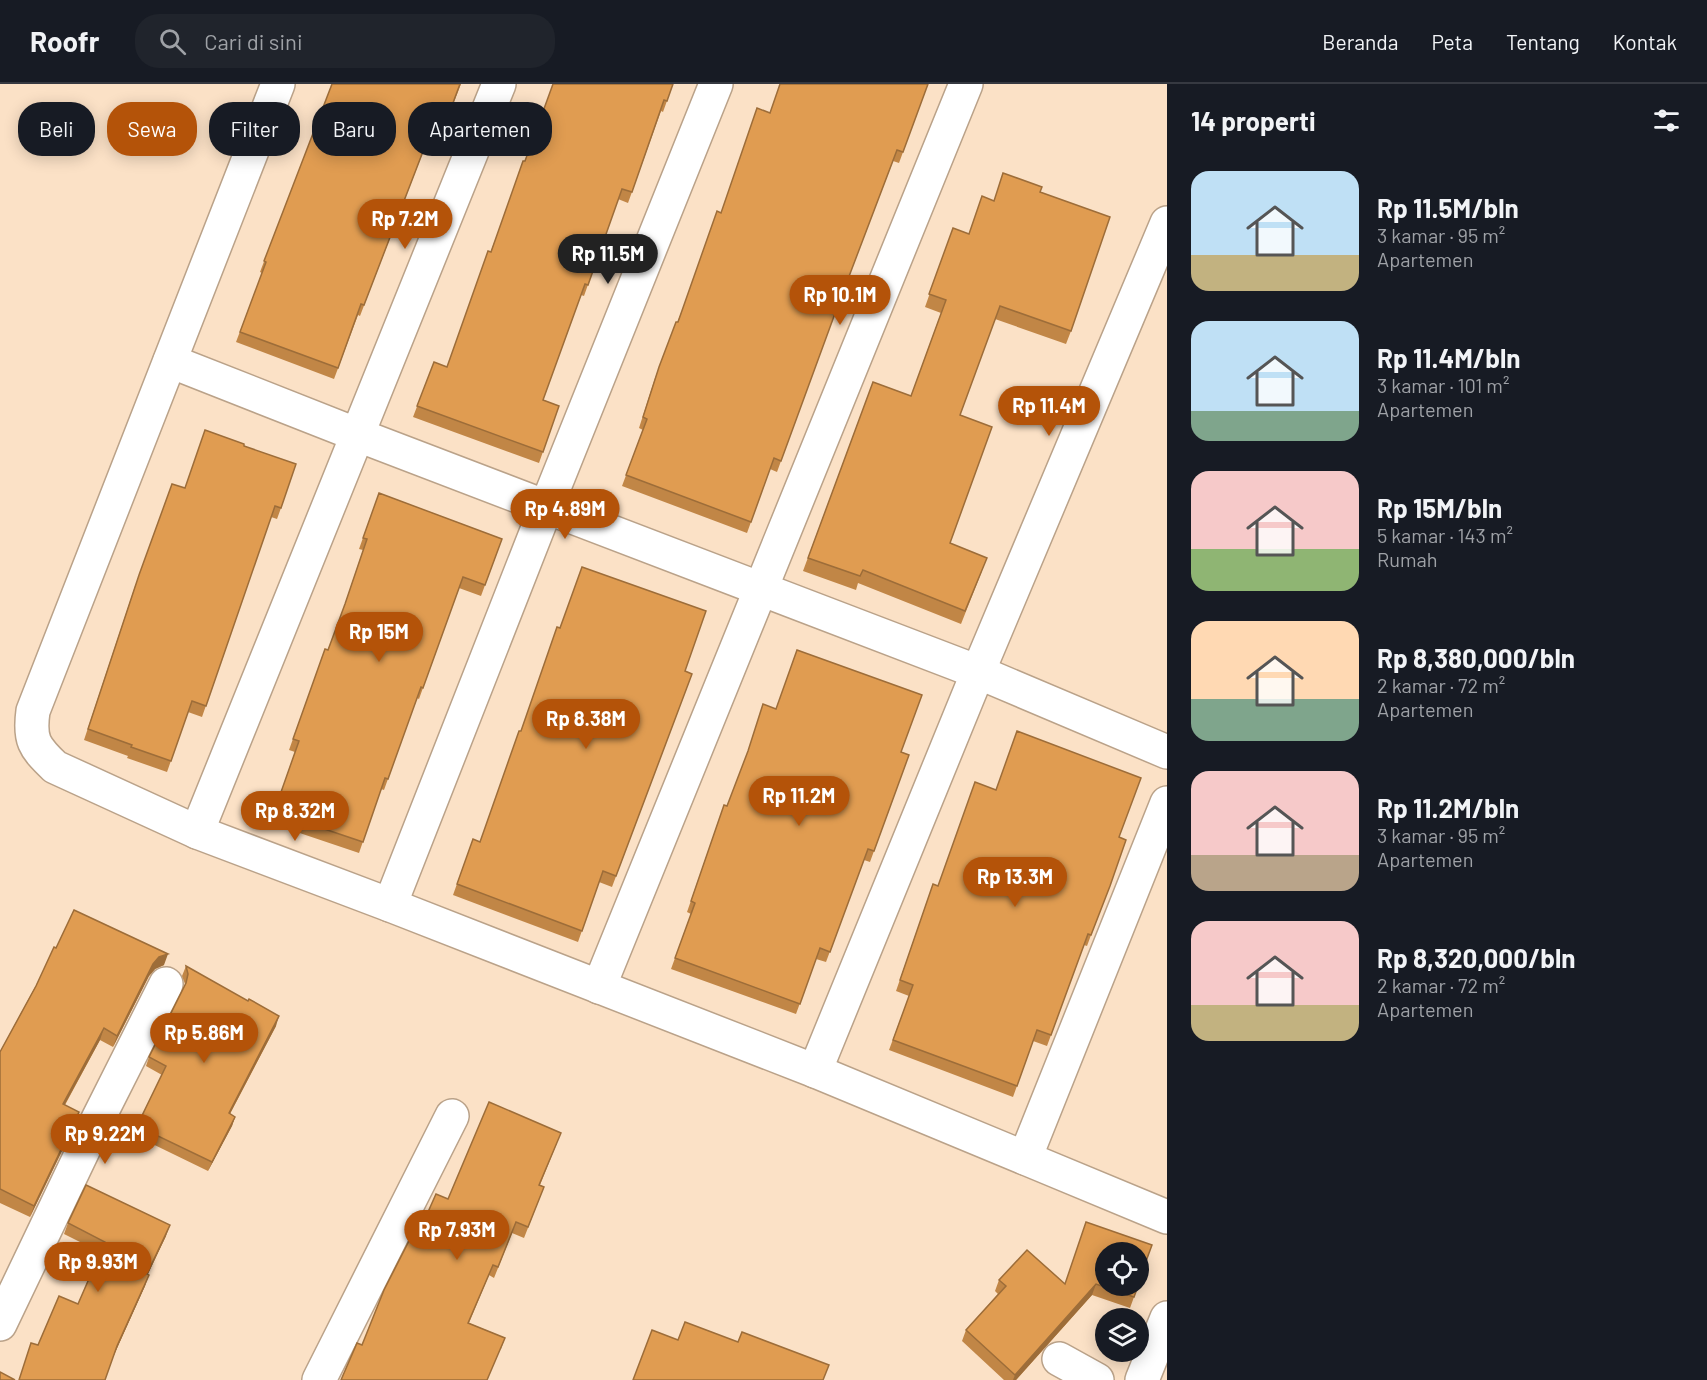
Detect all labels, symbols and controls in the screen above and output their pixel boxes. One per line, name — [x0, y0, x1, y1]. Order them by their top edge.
search box — [135, 14, 555, 68]
text: Roofr — [30, 24, 99, 58]
icon: search — [156, 25, 189, 58]
text: Cari di sini — [204, 28, 303, 54]
text: Beranda — [1322, 29, 1398, 54]
text: Peta — [1431, 29, 1473, 54]
text: Tentang — [1506, 29, 1580, 54]
text: Kontak — [1613, 29, 1677, 54]
chip: Beli — [18, 102, 95, 156]
chip: Sewa — [107, 102, 197, 156]
chip: Filter — [209, 102, 300, 156]
chip: Baru — [312, 102, 396, 156]
chip: Apartemen — [408, 102, 552, 156]
icon: filters — [1650, 104, 1683, 137]
text: 14 properti — [1191, 105, 1316, 136]
text: Rp 11.5M/bln — [1377, 192, 1519, 223]
icon: home — [1239, 195, 1311, 267]
pin: Rp 7.2M — [350, 199, 460, 250]
text: Rp 7.2M — [371, 206, 439, 230]
text: 3 kamar · 95 m² — [1377, 223, 1505, 247]
pin: Rp 11.5M — [546, 234, 670, 285]
text: Rp 11.5M — [572, 241, 644, 265]
text: Apartemen — [1377, 247, 1473, 271]
pin: Rp 10.1M — [778, 275, 902, 326]
text: Rp 10.1M — [804, 282, 876, 306]
text: Rp 11.4M/bln — [1377, 342, 1520, 373]
icon: home — [1239, 345, 1311, 417]
text: 3 kamar · 101 m² — [1377, 373, 1509, 397]
pin: Rp 11.4M — [987, 386, 1111, 437]
text: Rp 11.4M — [1012, 393, 1086, 417]
text: Apartemen — [1377, 397, 1473, 421]
pin: Rp 4.89M — [503, 489, 627, 540]
text: Rp 15M/bln — [1377, 492, 1502, 523]
icon: home — [1239, 495, 1311, 567]
text: Rp 4.89M — [525, 496, 605, 520]
text: 5 kamar · 143 m² — [1377, 523, 1513, 547]
text: Rumah — [1377, 547, 1438, 571]
pin: Rp 15M — [330, 612, 428, 663]
text: Rp 15M — [349, 619, 409, 643]
text: Rp 8,380,000/bln — [1377, 642, 1575, 673]
icon: home — [1239, 645, 1311, 717]
text: 2 kamar · 72 m² — [1377, 673, 1505, 697]
text: Apartemen — [1377, 697, 1473, 721]
pin: Rp 8.38M — [524, 699, 648, 750]
text: Rp 8.38M — [546, 706, 626, 730]
pin: Rp 11.2M — [737, 776, 861, 827]
text: Rp 11.2M — [763, 783, 835, 807]
pin: Rp 8.32M — [233, 791, 357, 842]
text: Rp 11.2M/bln — [1377, 792, 1519, 823]
icon: home — [1239, 795, 1311, 867]
text: Rp 8.32M — [255, 798, 335, 822]
text: 3 kamar · 95 m² — [1377, 823, 1505, 847]
text: Apartemen — [1377, 847, 1473, 871]
pin: Rp 13.3M — [953, 857, 1077, 908]
text: Rp 13.3M — [977, 864, 1053, 888]
text: Rp 8,320,000/bln — [1377, 942, 1576, 973]
icon: home — [1239, 945, 1311, 1017]
text: 2 kamar · 72 m² — [1377, 973, 1505, 997]
text: Apartemen — [1377, 997, 1473, 1021]
pin: Rp 5.86M — [142, 1013, 266, 1064]
text: Rp 5.86M — [164, 1020, 244, 1044]
pin: Rp 9.22M — [43, 1114, 167, 1165]
text: Rp 9.22M — [65, 1121, 145, 1145]
pin: Rp 7.93M — [395, 1210, 519, 1261]
text: Rp 7.93M — [418, 1217, 496, 1241]
pin: Rp 9.93M — [36, 1242, 160, 1293]
map controls — [1095, 1242, 1149, 1362]
button: locate — [1095, 1242, 1149, 1296]
text: Rp 9.93M — [58, 1249, 138, 1273]
button: layers — [1095, 1308, 1149, 1362]

